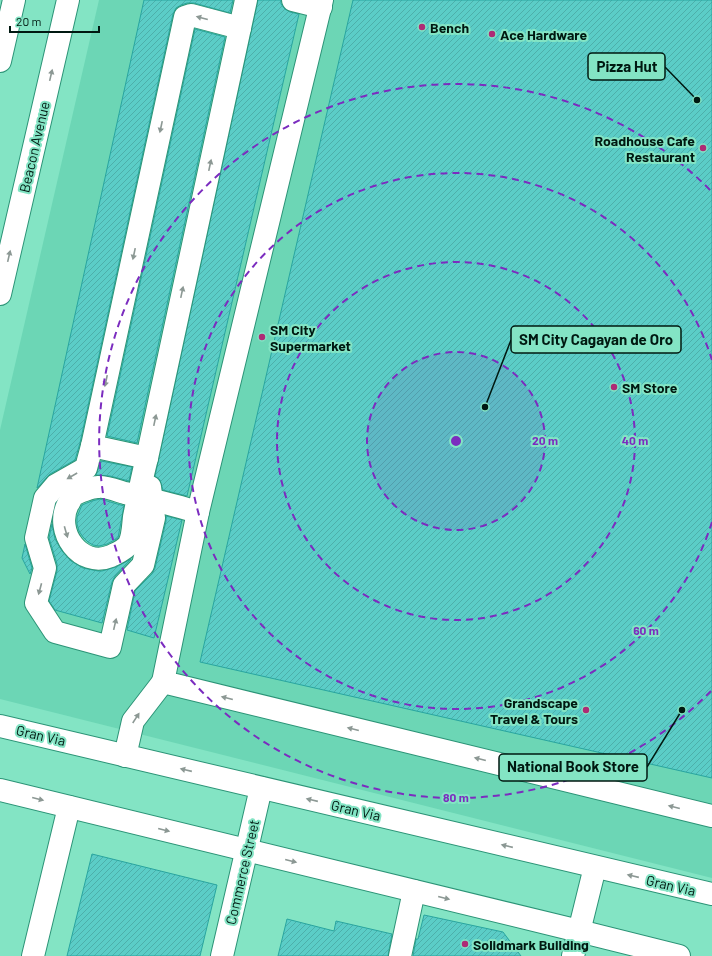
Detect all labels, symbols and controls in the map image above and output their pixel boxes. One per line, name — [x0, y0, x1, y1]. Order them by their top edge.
scale bar — [10, 8, 99, 34]
text: 20 m — [16, 14, 42, 28]
one-way arrow — [196, 14, 208, 20]
place label: Bench — [430, 19, 469, 36]
marker: Bench — [417, 22, 427, 32]
place label: Ace Hardware — [500, 26, 587, 43]
marker: Ace Hardware — [487, 29, 497, 39]
callout: Pizza Hut — [588, 53, 665, 80]
text: Pizza Hut — [597, 57, 658, 75]
one-way arrow — [48, 69, 54, 81]
street label: Beacon Avenue — [15, 100, 53, 194]
one-way arrow — [158, 120, 164, 133]
place label: Roadhouse Cafe Restaurant — [595, 132, 695, 165]
marker: Roadhouse Cafe Restaurant — [698, 143, 708, 153]
one-way arrow — [207, 159, 213, 172]
one-way arrow — [130, 248, 136, 260]
one-way arrow — [6, 250, 12, 262]
one-way arrow — [180, 286, 186, 299]
place label: SM City Supermarket — [270, 321, 351, 354]
callout: SM City Cagayan de Oro — [511, 326, 681, 353]
text: SM City Cagayan de Oro — [519, 330, 673, 348]
marker: SM City Supermarket — [257, 332, 267, 342]
one-way arrow — [103, 375, 109, 387]
place label: SM Store — [622, 379, 678, 396]
marker: SM Store — [609, 382, 619, 392]
one-way arrow — [152, 413, 158, 426]
text: 20 m — [532, 433, 558, 447]
text: 40 m — [622, 433, 648, 447]
centre of rings — [449, 434, 463, 448]
one-way arrow — [66, 472, 78, 479]
one-way arrow — [63, 526, 69, 538]
one-way arrow — [36, 583, 42, 596]
one-way arrow — [113, 618, 119, 630]
text: 60 m — [633, 623, 659, 637]
place label: Grandscape Travel & Tours — [490, 694, 578, 727]
one-way arrow — [221, 695, 233, 701]
marker: Grandscape Travel & Tours — [581, 705, 591, 715]
one-way arrow — [132, 713, 140, 724]
street label: Gran Via — [15, 721, 67, 749]
one-way arrow — [347, 725, 360, 731]
callout: National Book Store — [499, 754, 647, 781]
one-way arrow — [474, 756, 486, 762]
text: National Book Store — [507, 757, 639, 775]
one-way arrow — [179, 766, 192, 772]
text: 80 m — [443, 790, 469, 804]
one-way arrow — [306, 796, 318, 802]
street label: Gran Via — [330, 796, 382, 824]
one-way arrow — [32, 797, 44, 803]
one-way arrow — [668, 803, 680, 809]
street label: Commerce Street — [222, 818, 262, 926]
one-way arrow — [158, 827, 170, 833]
one-way arrow — [500, 842, 513, 848]
one-way arrow — [284, 858, 297, 864]
street label: Gran Via — [645, 871, 697, 899]
one-way arrow — [627, 872, 639, 878]
one-way arrow — [438, 895, 450, 901]
place label: Solidmark Building — [473, 936, 589, 953]
marker: Solidmark Building — [460, 939, 470, 949]

